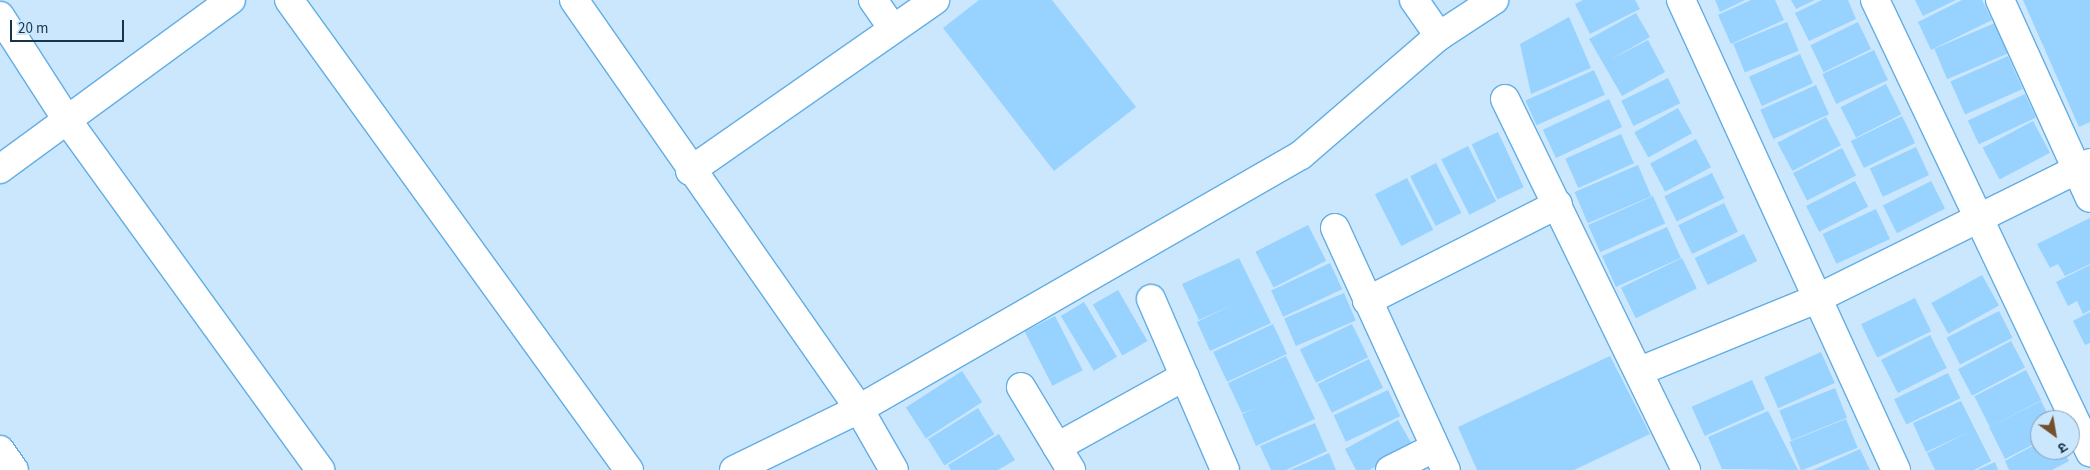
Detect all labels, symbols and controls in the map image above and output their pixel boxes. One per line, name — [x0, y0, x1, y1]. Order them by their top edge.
scale bar — [12, 10, 126, 42]
text: 20 m — [18, 18, 48, 39]
north arrow — [2030, 410, 2080, 460]
text: उ — [2054, 436, 2071, 458]

